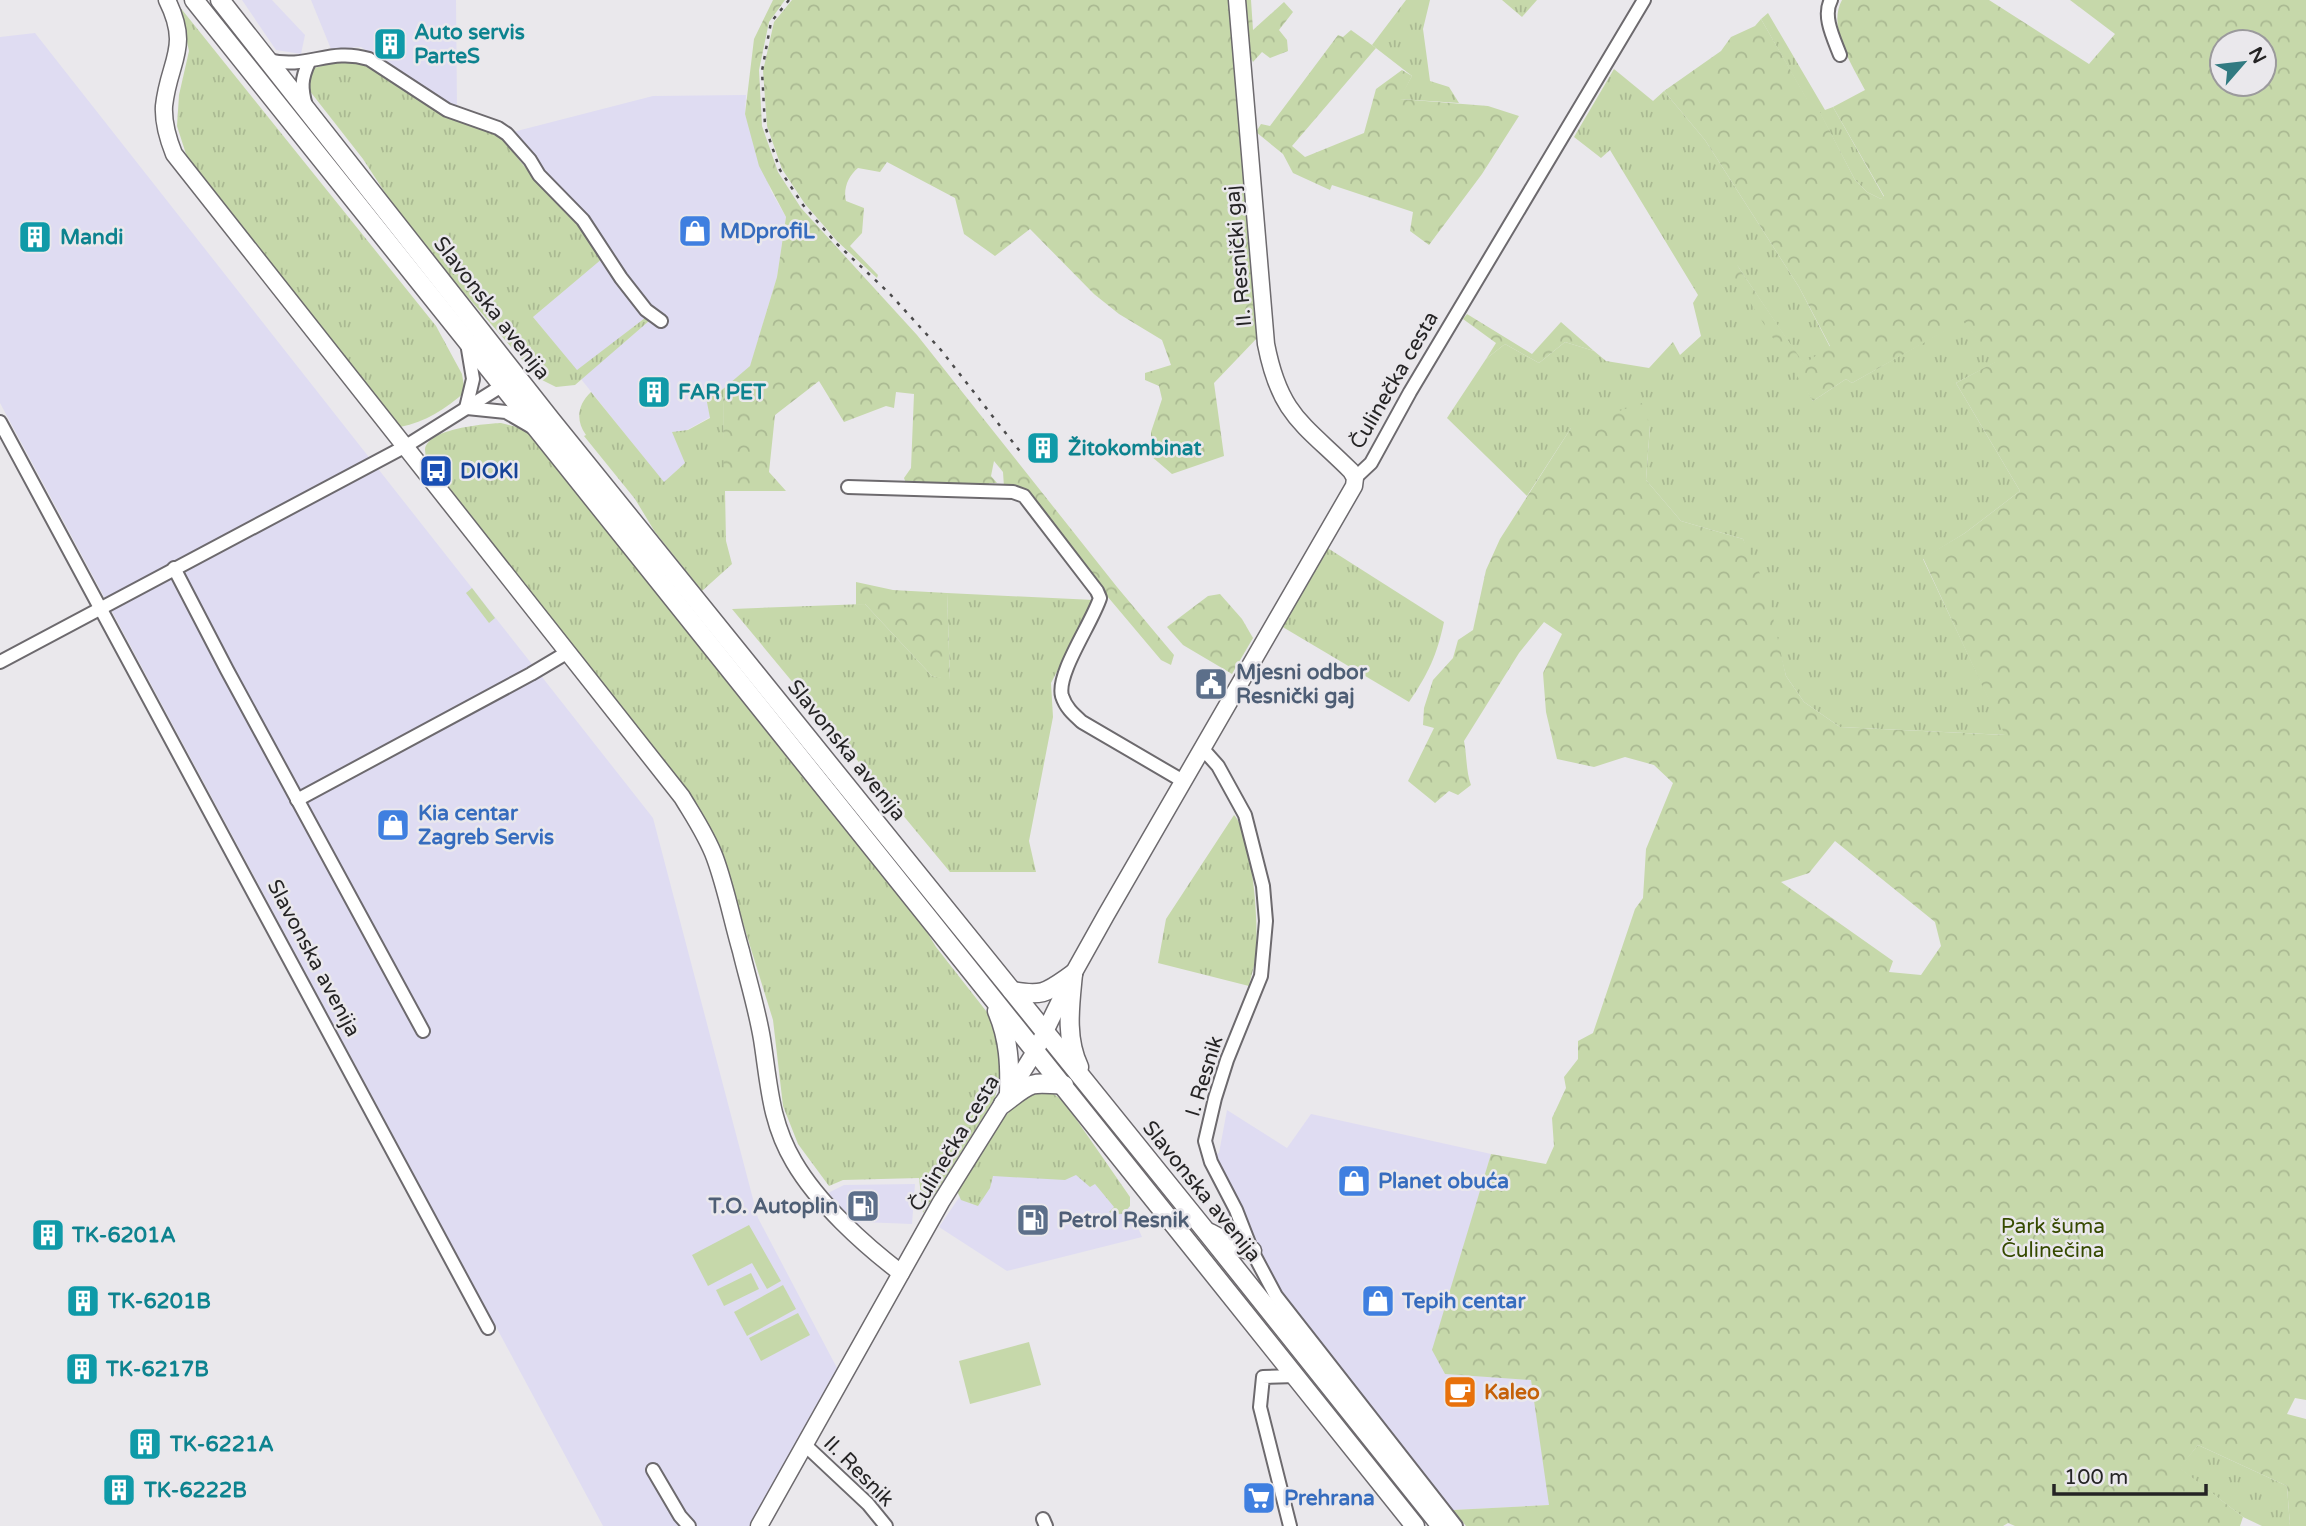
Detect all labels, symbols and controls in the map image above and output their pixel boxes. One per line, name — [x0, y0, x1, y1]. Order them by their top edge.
place label: Auto servis ParteS — [414, 20, 525, 69]
building icon: Auto servis ParteS — [371, 25, 409, 63]
north arrow — [2208, 28, 2278, 98]
text: N — [2244, 44, 2270, 67]
street label: II. Resnički gaj — [1220, 184, 1257, 328]
shop icon: MDprofiL — [676, 212, 714, 250]
building icon: Mandi — [16, 218, 54, 256]
place label: MDprofiL — [720, 219, 816, 244]
place label: Mandi — [60, 225, 123, 250]
street label: Slavonska avenija — [428, 232, 555, 385]
street label: Čulinečka cesta — [1345, 307, 1444, 454]
building icon: FAR PET — [635, 373, 673, 411]
place label: FAR PET — [678, 380, 766, 405]
building icon: Žitokombinat — [1024, 429, 1062, 467]
place label: Žitokombinat — [1068, 436, 1201, 461]
bus stop icon: DIOKI — [417, 452, 455, 490]
place label: DIOKI — [460, 459, 519, 484]
place label: Mjesni odbor Resnički gaj — [1236, 660, 1368, 709]
public building icon: Mjesni odbor Resnički gaj — [1192, 665, 1230, 703]
street label: Slavonska avenija — [782, 675, 911, 826]
place label: Kia centar Zagreb Servis — [418, 801, 554, 850]
shop icon: Kia centar Zagreb Servis — [374, 806, 412, 844]
street label: Slavonska avenija — [262, 875, 366, 1041]
street label: I. Resnik — [1180, 1033, 1229, 1120]
street label: Čulinečka cesta — [904, 1070, 1005, 1216]
street label: Slavonska avenija — [1137, 1116, 1266, 1267]
shop icon: Planet obuća — [1335, 1162, 1373, 1200]
place label: Planet obuća — [1378, 1169, 1509, 1194]
fuel station icon: T.O. Autoplin — [844, 1187, 882, 1225]
place label: T.O. Autoplin — [708, 1194, 838, 1219]
fuel station icon: Petrol Resnik — [1014, 1201, 1052, 1239]
place label: Petrol Resnik — [1058, 1208, 1190, 1233]
park label: Park šuma Čulinečina — [2001, 1214, 2105, 1263]
building icon: TK-6201A — [29, 1216, 67, 1254]
place label: TK-6201A — [71, 1223, 176, 1248]
building icon: TK-6201B — [64, 1282, 102, 1320]
shop icon: Tepih centar — [1359, 1282, 1397, 1320]
place label: TK-6201B — [107, 1289, 211, 1314]
place label: Tepih centar — [1401, 1289, 1526, 1314]
building icon: TK-6217B — [63, 1350, 101, 1388]
place label: TK-6217B — [105, 1357, 209, 1382]
cafe icon: Kaleo — [1441, 1373, 1479, 1411]
place label: Kaleo — [1484, 1380, 1540, 1405]
building icon: TK-6221A — [126, 1425, 164, 1463]
street label: II. Resnik — [818, 1431, 899, 1512]
place label: TK-6221A — [169, 1432, 274, 1457]
scale bar — [2054, 1452, 2206, 1496]
text: 100 m — [2064, 1465, 2128, 1490]
building icon: TK-6222B — [100, 1471, 138, 1509]
place label: TK-6222B — [143, 1478, 247, 1503]
supermarket icon: Prehrana — [1240, 1479, 1278, 1517]
place label: Prehrana — [1284, 1486, 1375, 1511]

